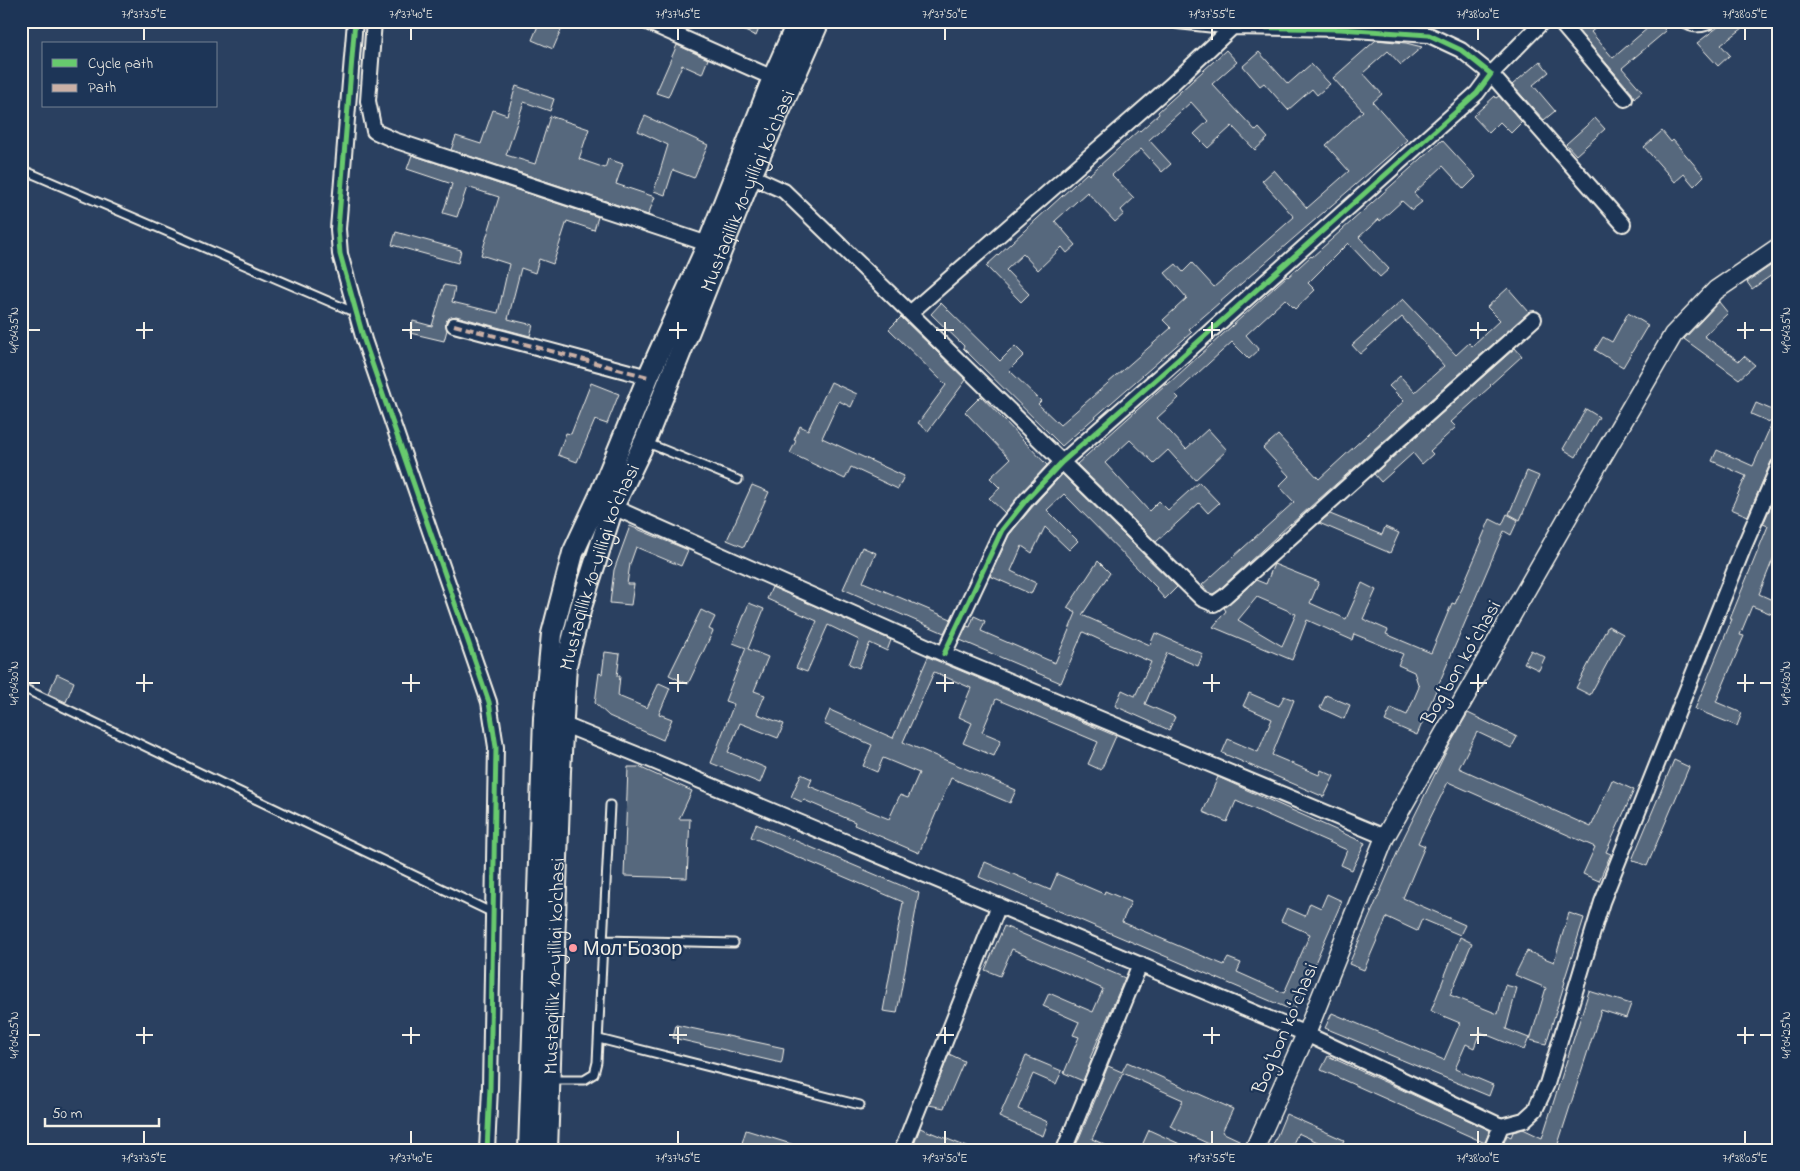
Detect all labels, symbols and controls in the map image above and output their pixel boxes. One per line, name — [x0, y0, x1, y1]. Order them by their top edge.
text: 71°37'35"E — [121, 6, 167, 24]
text: 71°37'40"E — [389, 6, 433, 24]
text: 71°37'45"E — [655, 6, 701, 24]
text: 71°37'50"E — [922, 6, 968, 24]
text: 71°37'55"E — [1189, 6, 1235, 24]
text: 71°38'00"E — [1456, 6, 1500, 24]
text: 71°38'05"E — [1723, 6, 1767, 24]
legend — [42, 42, 218, 108]
text: Cycle path — [88, 53, 153, 76]
text: Path — [88, 77, 116, 99]
street label: Mustaqillik 10-yilligi ko'chasi — [694, 86, 804, 297]
text: 41°04'35"N — [6, 307, 24, 353]
text: 41°04'35"N — [1778, 307, 1796, 353]
street label: Mustaqillik 10-yilligi ko'chasi — [553, 459, 649, 674]
street label: Bogʻbon koʻchasi — [1414, 596, 1511, 732]
text: 41°04'30"N — [6, 661, 24, 705]
text: 41°04'30"N — [1778, 661, 1796, 705]
street label: Mustaqillik 10-yilligi ko'chasi — [538, 857, 574, 1075]
place label: Мол Бозор — [583, 936, 682, 965]
marker: Мол Бозор — [567, 942, 579, 954]
street label: Bogʻbon koʻchasi — [1245, 959, 1328, 1100]
text: 41°04'25"N — [6, 1011, 24, 1059]
text: 41°04'25"N — [1778, 1011, 1796, 1059]
scale bar — [45, 1096, 159, 1128]
text: 50 m — [52, 1103, 83, 1125]
text: 71°37'35"E — [121, 1150, 167, 1168]
text: 71°37'40"E — [389, 1150, 433, 1168]
text: 71°37'45"E — [655, 1150, 701, 1168]
text: 71°37'50"E — [922, 1150, 968, 1168]
text: 71°37'55"E — [1189, 1150, 1235, 1168]
text: 71°38'00"E — [1456, 1150, 1500, 1168]
text: 71°38'05"E — [1723, 1150, 1767, 1168]

